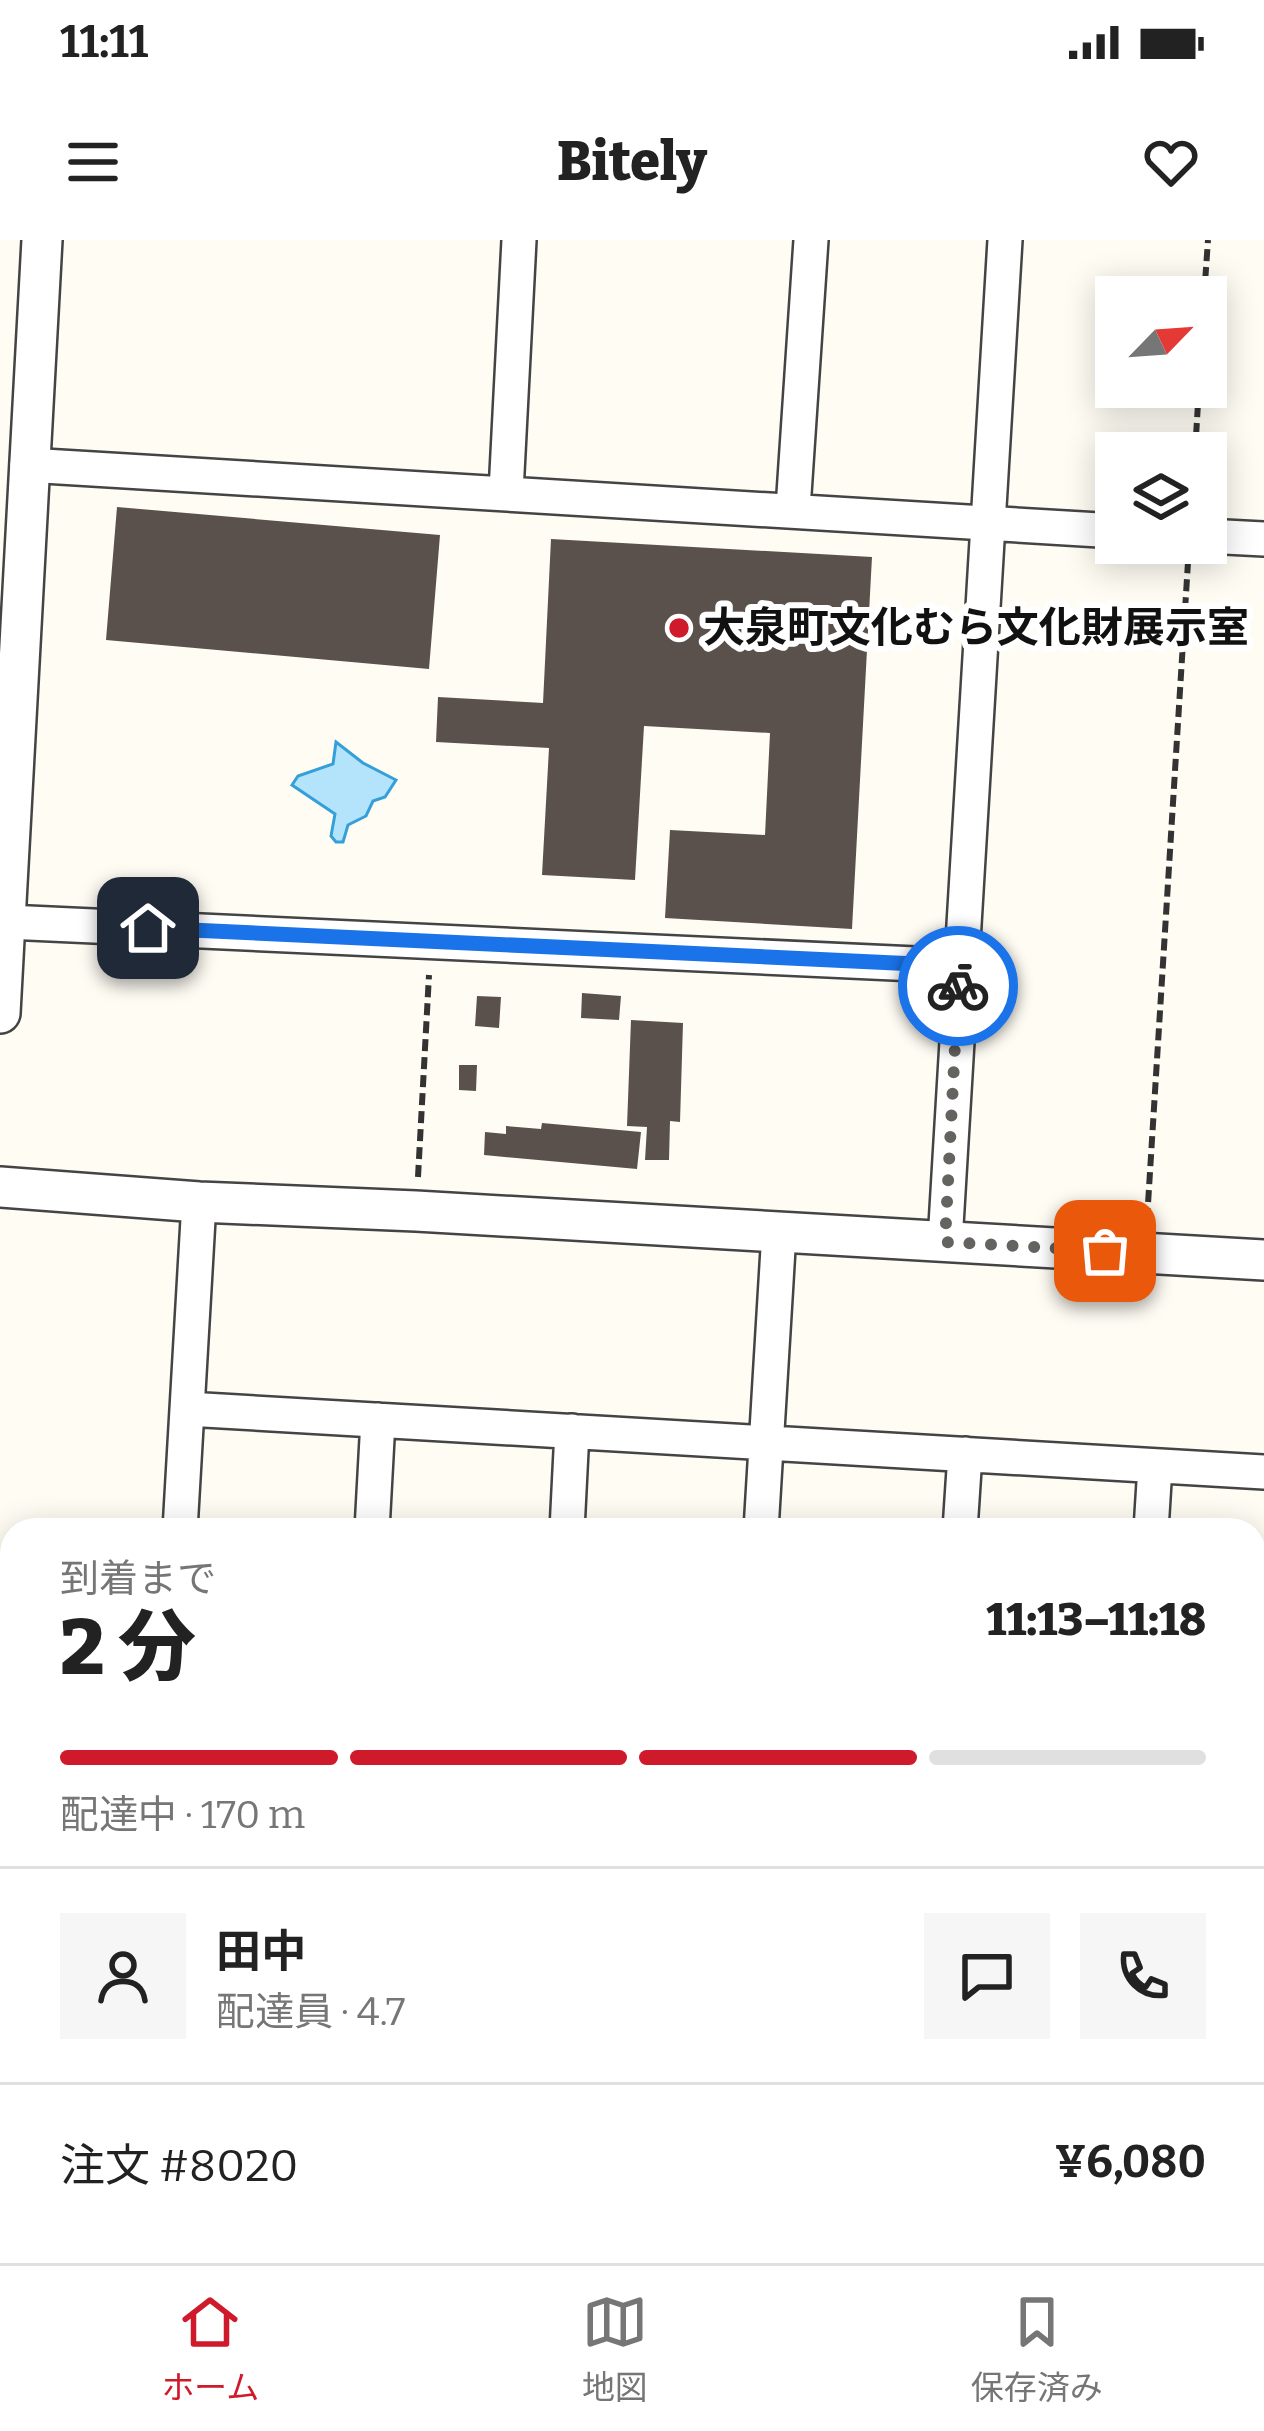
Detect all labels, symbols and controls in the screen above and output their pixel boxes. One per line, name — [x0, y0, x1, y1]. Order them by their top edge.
text: 11:11 — [60, 15, 148, 69]
icon: menu — [60, 129, 126, 195]
icon: heart — [1138, 129, 1204, 195]
text: Bitely — [557, 130, 707, 194]
north arrow — [1095, 276, 1227, 408]
map controls — [1095, 276, 1227, 564]
button: layers — [1095, 432, 1227, 564]
place label: 大泉町文化むら文化財展示室 — [703, 603, 1249, 653]
marker: 大泉町文化むら文化財展示室 — [666, 615, 692, 641]
pin — [97, 877, 199, 979]
icon: home — [115, 895, 181, 961]
courier — [898, 926, 1018, 1046]
icon: bike — [925, 953, 991, 1019]
pin — [1054, 1200, 1156, 1302]
icon: bag — [1072, 1218, 1138, 1284]
text: 到着まで — [60, 1556, 216, 1602]
text: 11:13–11:18 — [986, 1593, 1206, 1647]
text: 2 分 — [60, 1601, 196, 1695]
text: 配達中 · 170 m — [60, 1792, 305, 1838]
button: person — [60, 1913, 186, 2039]
button: chat — [924, 1913, 1050, 2039]
button: phone — [1080, 1913, 1206, 2039]
text: 田中 — [216, 1925, 306, 1979]
text: 配達員 · 4.7 — [216, 1989, 405, 2035]
text: ¥6,080 — [1055, 2135, 1206, 2189]
text: 注文 #8020 — [60, 2139, 298, 2193]
tab: ホーム — [161, 2289, 259, 2409]
tab: 地図 — [582, 2289, 648, 2409]
tab: 保存済み — [971, 2289, 1103, 2409]

